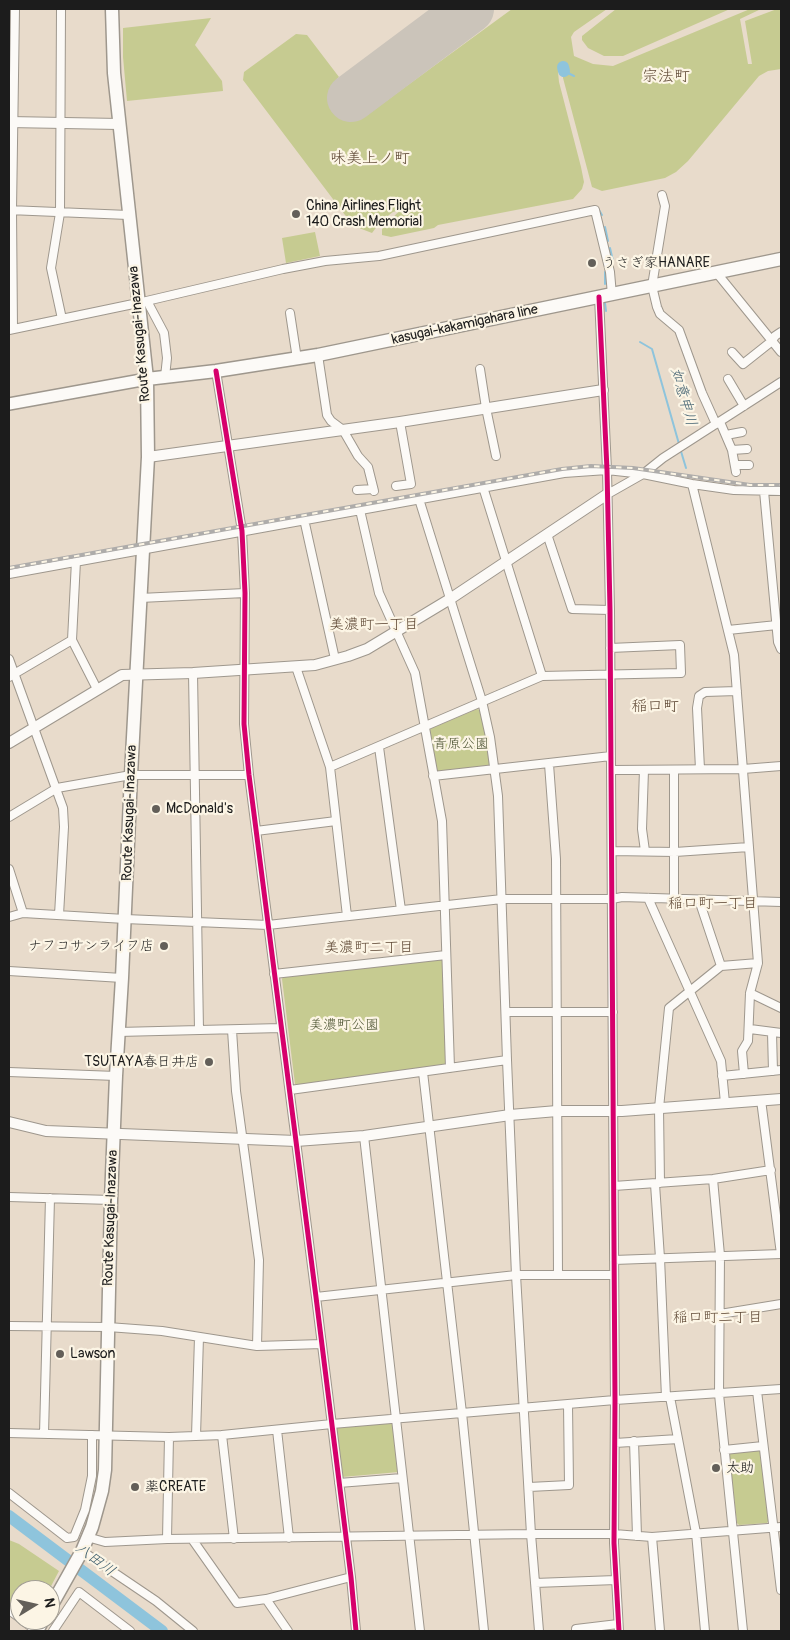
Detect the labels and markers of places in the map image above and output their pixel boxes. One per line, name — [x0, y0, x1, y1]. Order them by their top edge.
place label: China Airlines Flight 140 Crash Memorial — [306, 198, 422, 230]
marker: China Airlines Flight 140 Crash Memorial — [290, 208, 302, 220]
place label: うさぎ家HANARE — [602, 255, 710, 271]
marker: うさぎ家HANARE — [586, 257, 598, 269]
place label: McDonald's — [166, 801, 233, 817]
marker: McDonald's — [150, 803, 162, 815]
place label: ナフコサンライフ店 — [28, 938, 154, 954]
marker: ナフコサンライフ店 — [158, 940, 170, 952]
place label: TSUTAYA春日井店 — [84, 1054, 199, 1070]
marker: TSUTAYA春日井店 — [203, 1056, 215, 1068]
place label: Lawson — [70, 1346, 115, 1362]
marker: Lawson — [54, 1348, 66, 1360]
place label: 太助 — [726, 1460, 754, 1476]
marker: 太助 — [710, 1462, 722, 1474]
place label: 薬CREATE — [145, 1479, 206, 1495]
marker: 薬CREATE — [129, 1481, 141, 1493]

